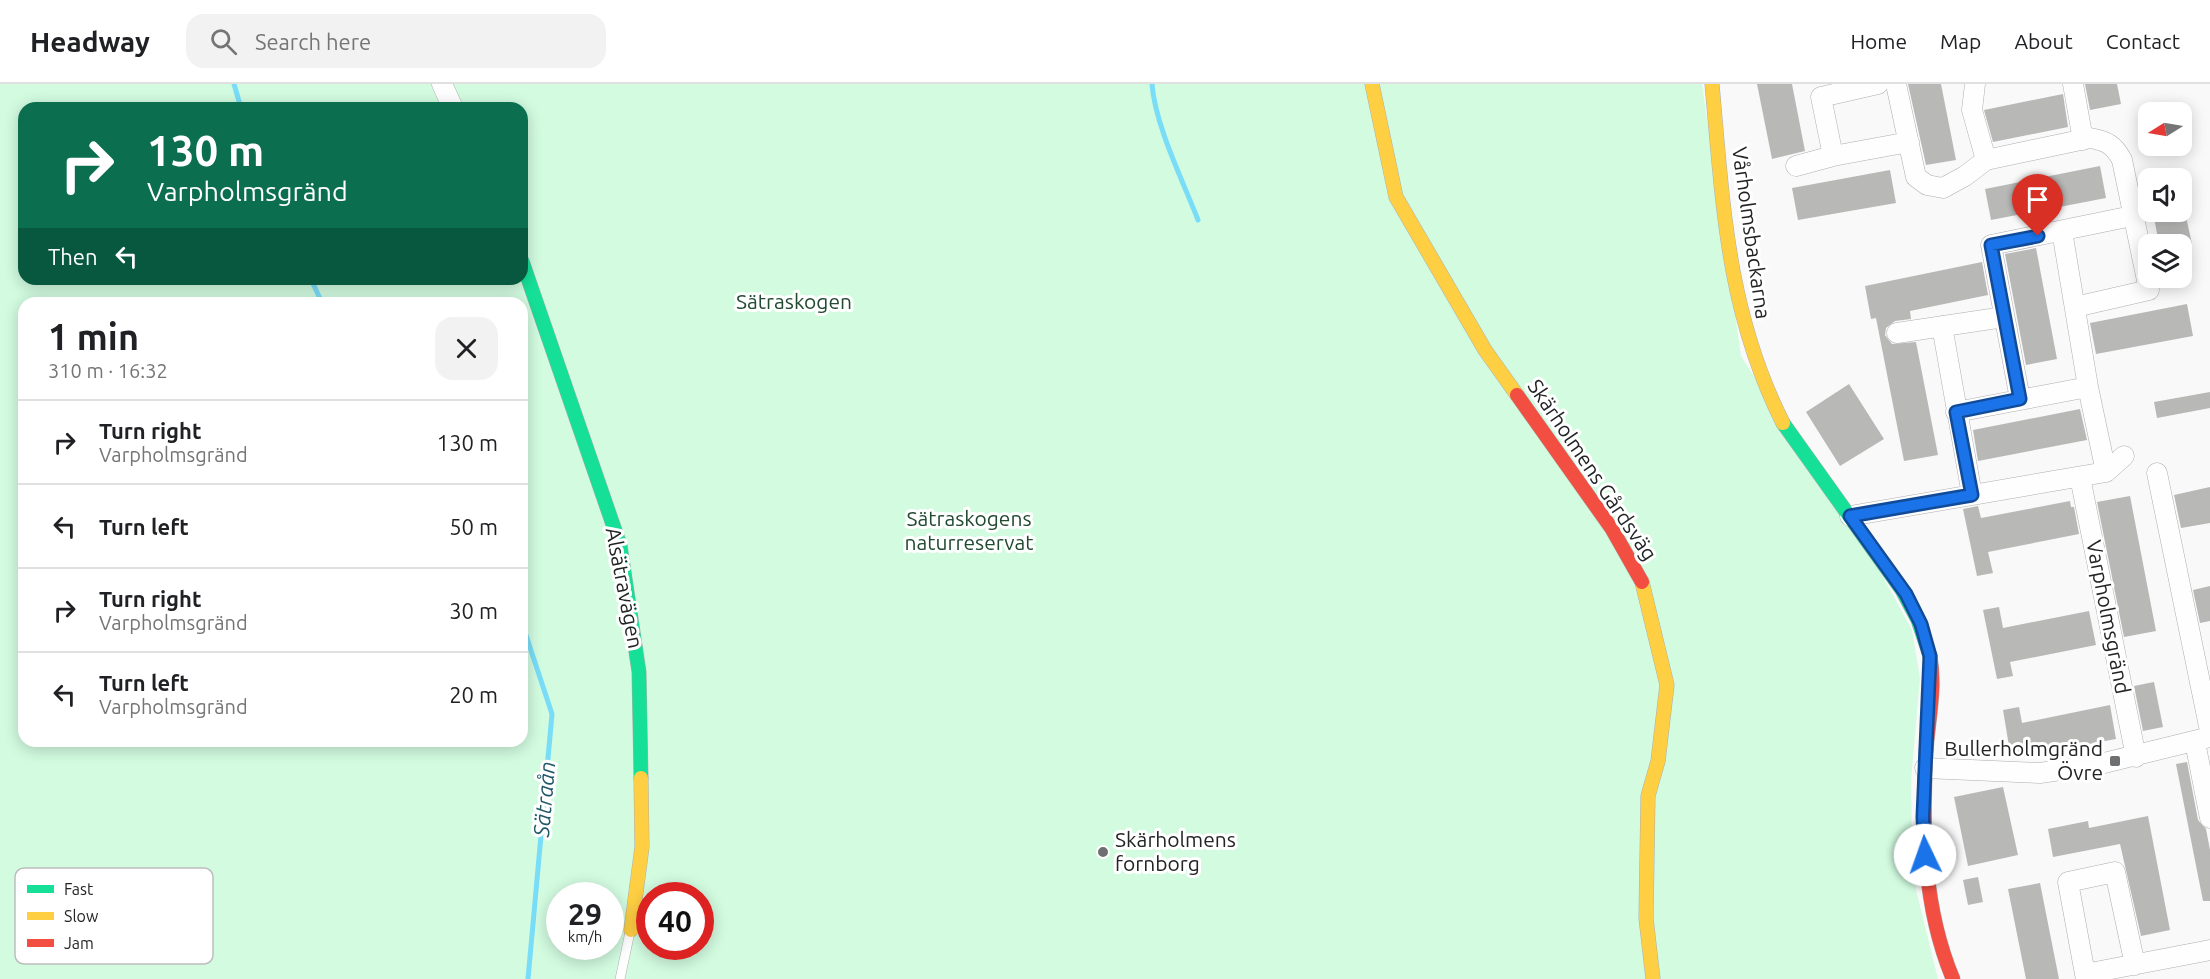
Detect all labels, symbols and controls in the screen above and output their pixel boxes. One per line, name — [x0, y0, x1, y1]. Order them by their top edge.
search box — [186, 14, 606, 68]
icon: search — [207, 25, 240, 58]
text: Headway — [30, 26, 150, 57]
text: Search here — [255, 29, 371, 54]
text: Home — [1850, 29, 1907, 53]
text: Map — [1940, 29, 1981, 53]
text: About — [2014, 29, 2073, 53]
text: Contact — [2106, 29, 2180, 53]
north arrow — [2138, 102, 2192, 156]
map controls — [2138, 102, 2192, 288]
icon: right — [48, 126, 126, 204]
text: 130 m — [147, 127, 264, 174]
street label: Vårholmsbackarna — [1728, 145, 1776, 321]
button: sound — [2138, 168, 2192, 222]
pin — [2012, 174, 2063, 236]
text: Varpholmsgränd — [147, 176, 348, 206]
icon: arrive — [2021, 183, 2054, 216]
button: layers — [2138, 234, 2192, 288]
icon: left — [110, 240, 143, 273]
text: Then — [48, 244, 98, 269]
park label: Sätraskogen — [736, 289, 852, 313]
text: 1 min — [48, 316, 139, 357]
button: close — [435, 317, 498, 380]
text: 310 m · 16:32 — [48, 359, 168, 382]
street label: Skärholmens Gårdsväg — [1523, 374, 1662, 564]
text: Turn right — [99, 418, 201, 443]
icon: right — [48, 426, 81, 459]
text: 130 m — [437, 430, 498, 455]
text: Varpholmsgränd — [99, 443, 248, 466]
park label: Sätraskogens naturreservat — [905, 506, 1033, 554]
icon: left — [48, 510, 81, 543]
text: Turn left — [99, 514, 189, 539]
text: 50 m — [449, 514, 498, 539]
street label: Alsätravägen — [601, 525, 648, 650]
street label: Varpholmsgränd — [2082, 538, 2136, 696]
text: Turn right — [99, 586, 201, 611]
icon: right — [48, 594, 81, 627]
text: 30 m — [449, 598, 498, 623]
text: Varpholmsgränd — [99, 611, 248, 634]
text: Turn left — [99, 670, 189, 695]
icon: left — [48, 678, 81, 711]
text: 20 m — [449, 682, 498, 707]
text: Varpholmsgränd — [99, 695, 248, 718]
place label: Bullerholmgränd Övre — [1944, 736, 2103, 784]
marker: Bullerholmgränd Övre — [2108, 754, 2122, 768]
water label: Sätraån — [528, 760, 559, 839]
position arrow — [1893, 823, 1957, 887]
place label: Skärholmens fornborg — [1115, 827, 1236, 875]
marker: Skärholmens fornborg — [1096, 845, 1110, 859]
legend — [15, 868, 213, 964]
text: Fast — [64, 880, 94, 898]
speed limit sign: 40 — [636, 882, 714, 960]
text: 29 — [568, 897, 602, 931]
text: Slow — [64, 907, 99, 925]
text: km/h — [568, 928, 602, 945]
text: Jam — [64, 934, 94, 952]

